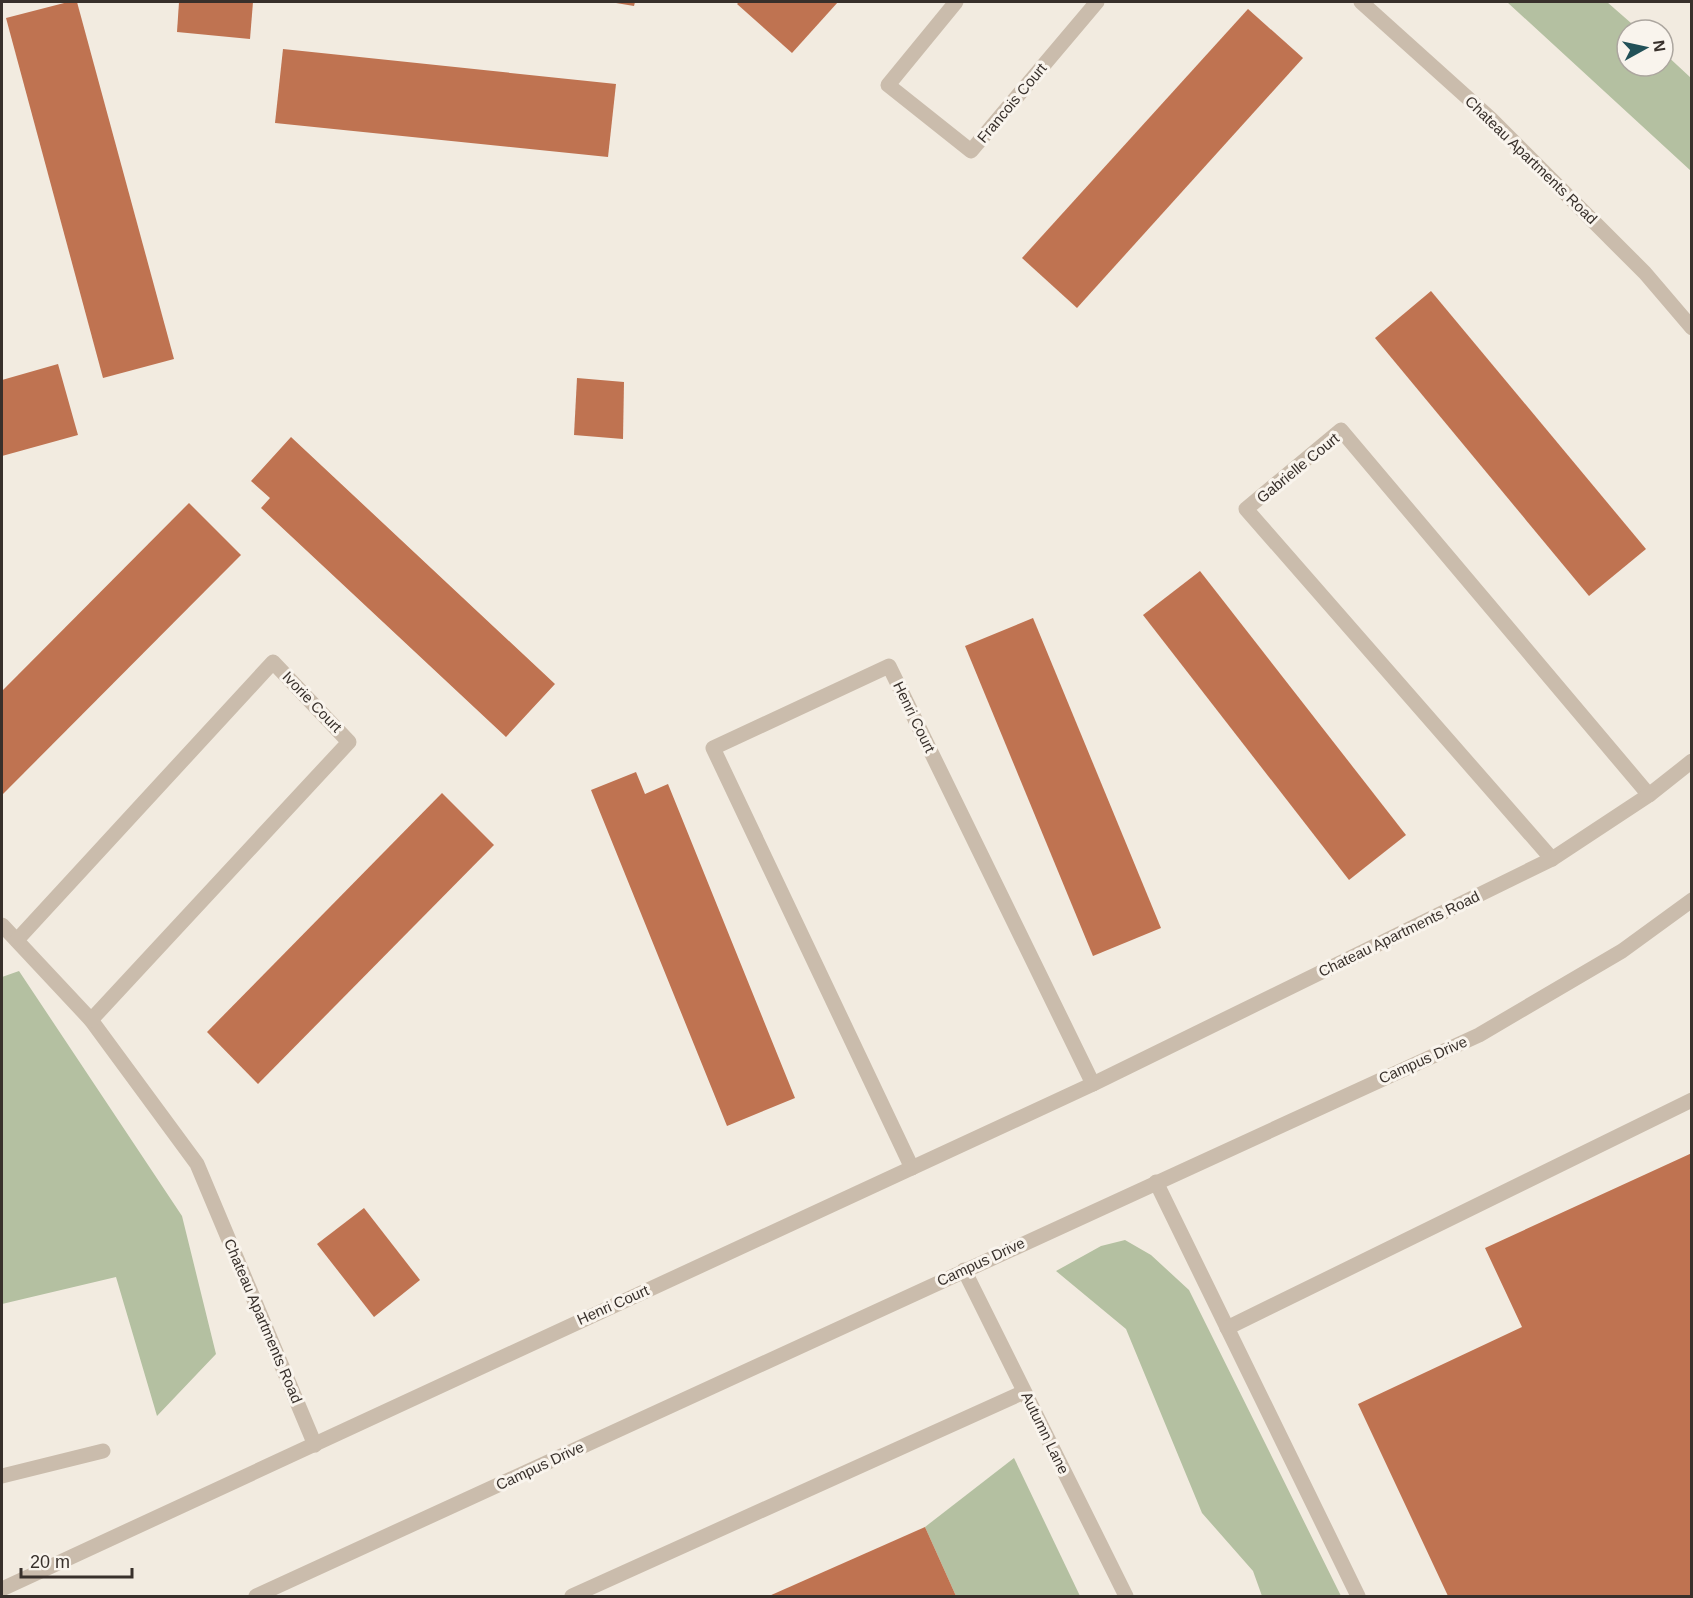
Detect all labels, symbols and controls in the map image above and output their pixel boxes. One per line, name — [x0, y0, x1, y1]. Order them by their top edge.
north arrow — [1615, 18, 1675, 78]
text: N — [1650, 39, 1669, 53]
street label: Francois Court — [973, 59, 1050, 146]
street label: Chateau Apartments Road — [1462, 92, 1601, 227]
street label: Gabrielle Court — [1253, 429, 1343, 506]
street label: Ivorie Court — [279, 668, 346, 736]
street label: Henri Court — [890, 679, 939, 756]
street label: Chateau Apartments Road — [1316, 887, 1482, 980]
street label: Campus Drive — [1376, 1032, 1470, 1087]
street label: Campus Drive — [934, 1234, 1027, 1289]
street label: Chateau Apartments Road — [221, 1236, 306, 1405]
street label: Henri Court — [574, 1281, 652, 1328]
street label: Autumn Lane — [1018, 1389, 1073, 1477]
street label: Campus Drive — [493, 1438, 586, 1493]
scale bar — [21, 1541, 132, 1579]
text: 20 m — [30, 1552, 70, 1572]

